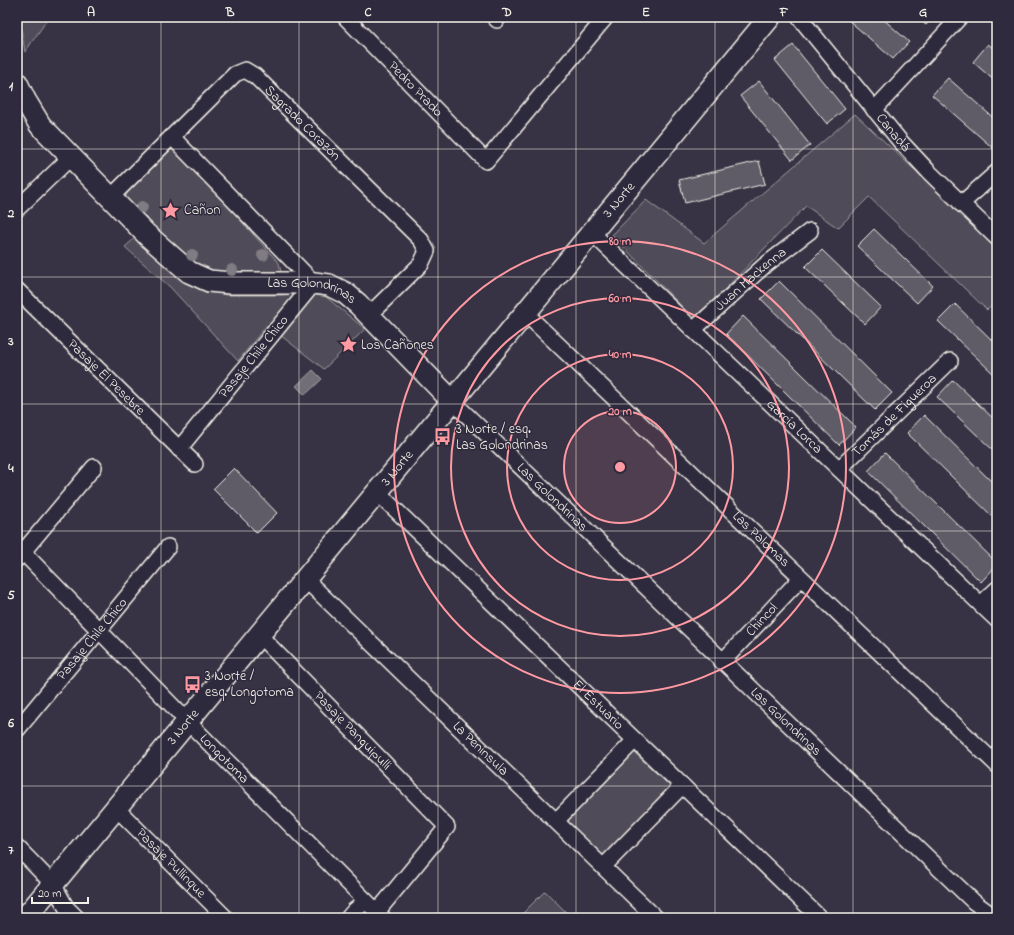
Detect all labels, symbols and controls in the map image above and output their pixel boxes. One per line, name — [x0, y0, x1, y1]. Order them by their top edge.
text: A — [87, 3, 95, 22]
text: B — [225, 3, 235, 22]
text: C — [364, 3, 372, 22]
text: D — [501, 3, 512, 22]
text: E — [642, 3, 650, 22]
text: F — [779, 3, 789, 22]
text: G — [919, 3, 927, 22]
street label: Pedro Prado — [383, 56, 448, 122]
text: 1 — [9, 77, 14, 96]
street label: Sagrado Corazón — [260, 80, 346, 166]
street label: Canadá — [871, 109, 915, 157]
street label: 3 Norte — [598, 177, 641, 222]
place icon: Cañon — [161, 200, 181, 220]
place label: Cañon — [184, 200, 220, 221]
text: 2 — [7, 204, 15, 223]
text: 80 m — [608, 233, 632, 251]
street label: Juan Mackenna — [710, 242, 791, 316]
street label: Las Golondrinas — [268, 273, 361, 309]
text: 60 m — [608, 290, 632, 308]
street label: Pasaje Chile Chico — [214, 311, 294, 403]
text: 3 — [7, 332, 14, 351]
street label: Pasaje El Pesebre — [63, 334, 151, 421]
place icon: Los Cañones — [338, 335, 358, 355]
place label: Los Cañones — [361, 335, 434, 356]
text: 40 m — [608, 346, 632, 364]
street label: Tomás de Figueroa — [847, 369, 942, 462]
street label: García Lorca — [761, 394, 827, 459]
text: 20 m — [607, 403, 632, 421]
place label: 3 Norte / esq. Las Golondrinas — [456, 419, 548, 456]
bus stop icon: 3 Norte / esq. Las Golondrinas — [433, 427, 453, 447]
street label: 3 Norte — [376, 445, 419, 491]
street label: Las Golondrinas — [512, 458, 593, 537]
text: 4 — [7, 459, 14, 478]
centre of rings — [613, 460, 627, 474]
street label: Las Palomas — [727, 506, 795, 572]
text: 5 — [7, 586, 15, 605]
street label: Pasaje Chile Chico — [52, 593, 133, 685]
street label: Chincol — [741, 598, 783, 641]
place label: 3 Norte / esq. Longotoma — [205, 666, 294, 704]
bus stop icon: 3 Norte / esq. Longotoma — [182, 674, 202, 694]
street label: El Estuario — [568, 675, 629, 735]
street label: Las Golondrinas — [746, 682, 826, 761]
street label: Pasaje Panguipulli — [309, 686, 396, 775]
street label: 3 Norte — [162, 704, 205, 750]
text: 6 — [7, 714, 14, 733]
street label: La Península — [448, 716, 513, 781]
street label: Longotoma — [195, 729, 254, 788]
street label: Pasaje Pullinque — [131, 823, 211, 903]
text: 7 — [8, 841, 14, 860]
scale bar — [32, 879, 88, 905]
text: 20 m — [38, 885, 61, 903]

